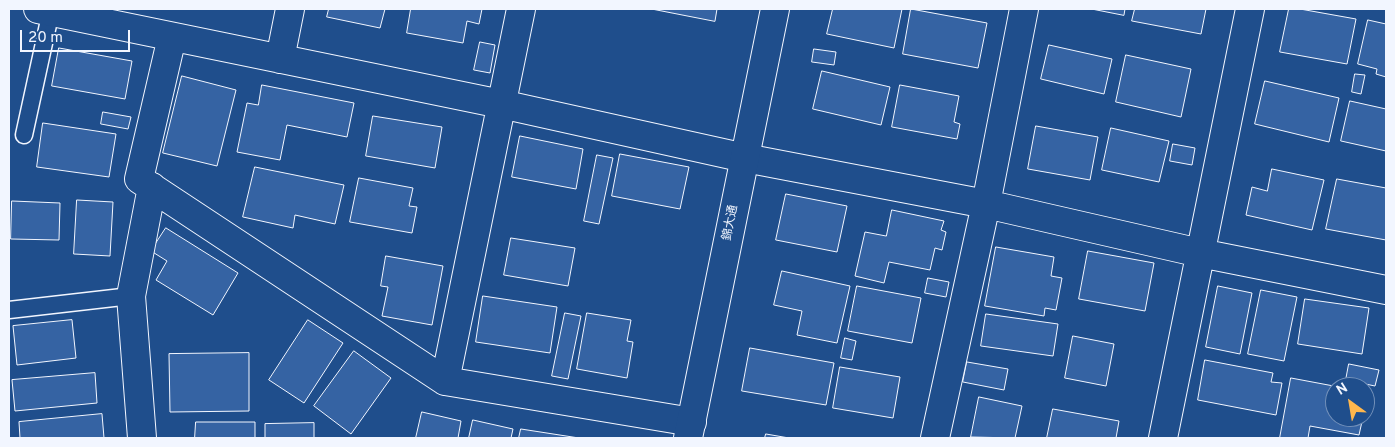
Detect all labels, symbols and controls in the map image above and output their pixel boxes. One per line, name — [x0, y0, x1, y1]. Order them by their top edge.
scale bar — [22, 20, 132, 52]
text: 20 m — [28, 29, 63, 48]
street label: 錦大通 — [720, 204, 742, 242]
north arrow — [1325, 377, 1375, 427]
text: N — [1334, 380, 1351, 400]

